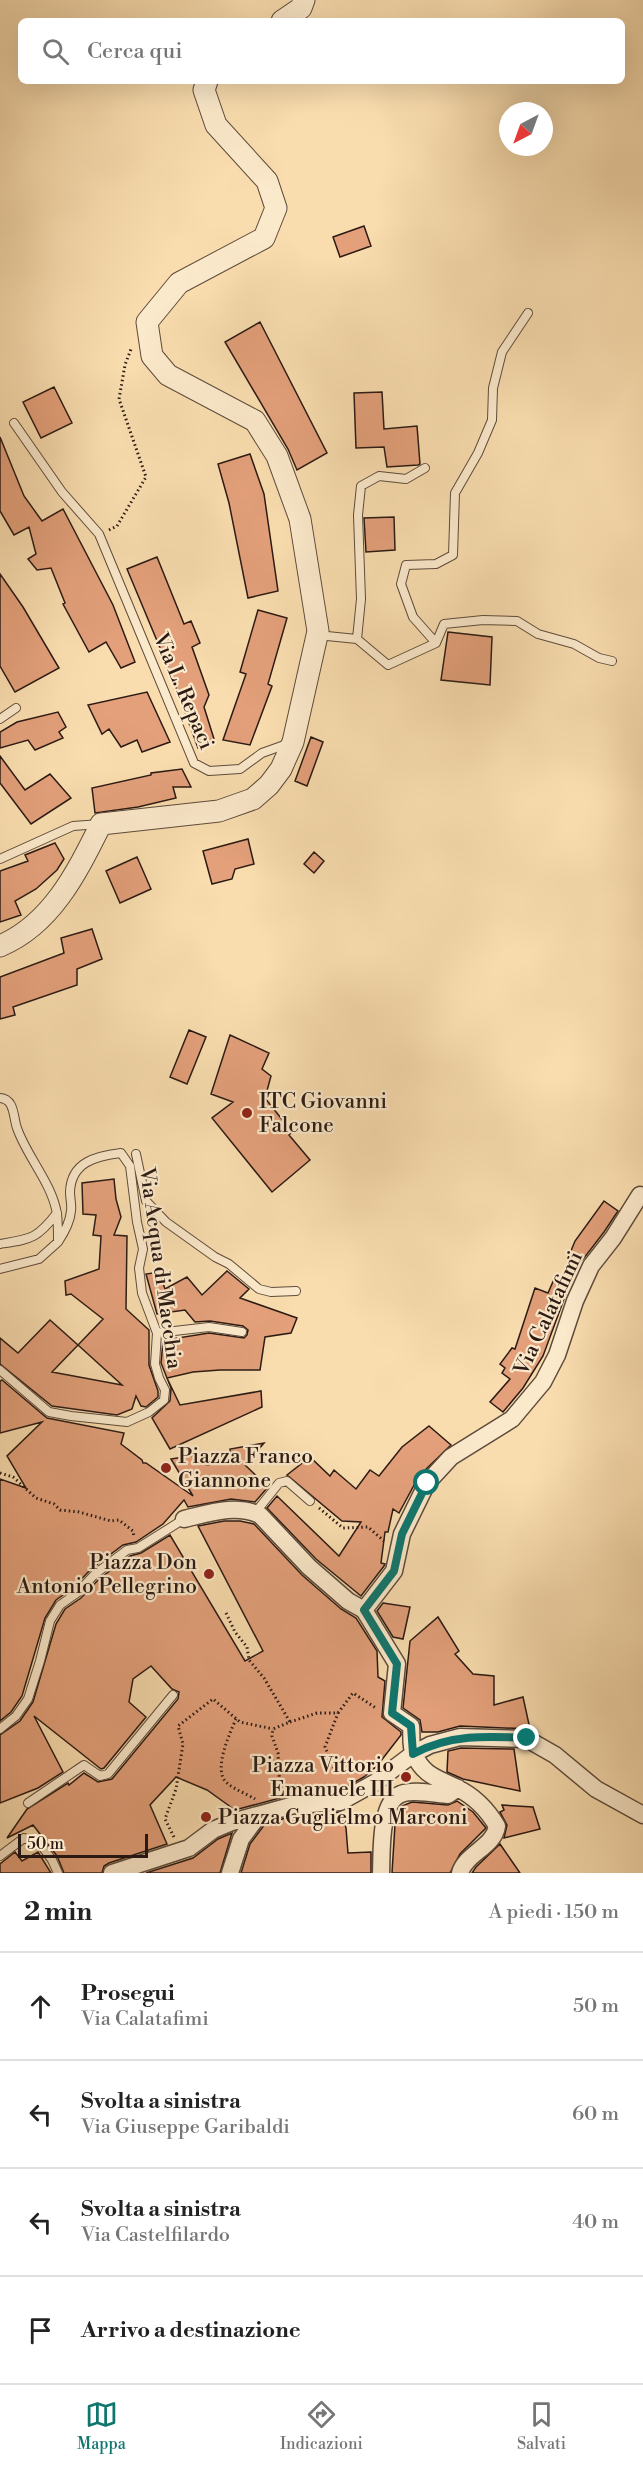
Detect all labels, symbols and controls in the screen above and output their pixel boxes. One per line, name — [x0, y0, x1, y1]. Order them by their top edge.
search box — [18, 18, 625, 84]
icon: search — [39, 35, 72, 68]
text: Cerca qui — [87, 38, 183, 65]
north arrow — [499, 102, 553, 156]
street label: Via L. Repaci — [147, 628, 219, 754]
place label: ITC Giovanni Falcone — [259, 1089, 387, 1139]
marker: ITC Giovanni Falcone — [240, 1106, 254, 1120]
street label: Via Acqua di Macchia — [133, 1165, 187, 1371]
street label: Via Calatafimi — [508, 1247, 589, 1381]
place label: Piazza Franco Giannone — [178, 1444, 313, 1494]
marker: Piazza Franco Giannone — [159, 1461, 173, 1475]
route start — [413, 1469, 439, 1495]
place label: Piazza Don Antonio Pellegrino — [16, 1550, 197, 1600]
marker: Piazza Don Antonio Pellegrino — [202, 1567, 216, 1581]
route end — [513, 1724, 539, 1750]
place label: Piazza Vittorio Emanuele III — [252, 1753, 394, 1803]
marker: Piazza Vittorio Emanuele III — [399, 1770, 413, 1784]
place label: Piazza Guglielmo Marconi — [218, 1805, 468, 1831]
marker: Piazza Guglielmo Marconi — [199, 1810, 213, 1824]
scale bar — [18, 1831, 148, 1858]
text: 50 m — [27, 1834, 64, 1854]
text: 2 min — [24, 1896, 92, 1928]
text: A piedi · 150 m — [489, 1900, 619, 1925]
text: Prosegui — [81, 1980, 175, 2007]
icon: ahead — [24, 1990, 57, 2023]
text: 50 m — [573, 1994, 619, 2019]
text: Via Calatafimi — [81, 2007, 209, 2032]
text: Svolta a sinistra — [81, 2088, 241, 2115]
icon: left — [24, 2098, 57, 2131]
text: 60 m — [572, 2102, 619, 2127]
text: Via Giuseppe Garibaldi — [81, 2115, 290, 2140]
text: Svolta a sinistra — [81, 2196, 241, 2223]
icon: left — [24, 2206, 57, 2239]
text: 40 m — [572, 2210, 619, 2235]
text: Via Castelfilardo — [81, 2223, 230, 2248]
icon: arrive — [24, 2314, 57, 2347]
text: Arrivo a destinazione — [81, 2317, 301, 2344]
tab: Mappa — [77, 2398, 126, 2454]
tab: Indicazioni — [280, 2398, 363, 2454]
tab: Salvati — [517, 2398, 566, 2454]

